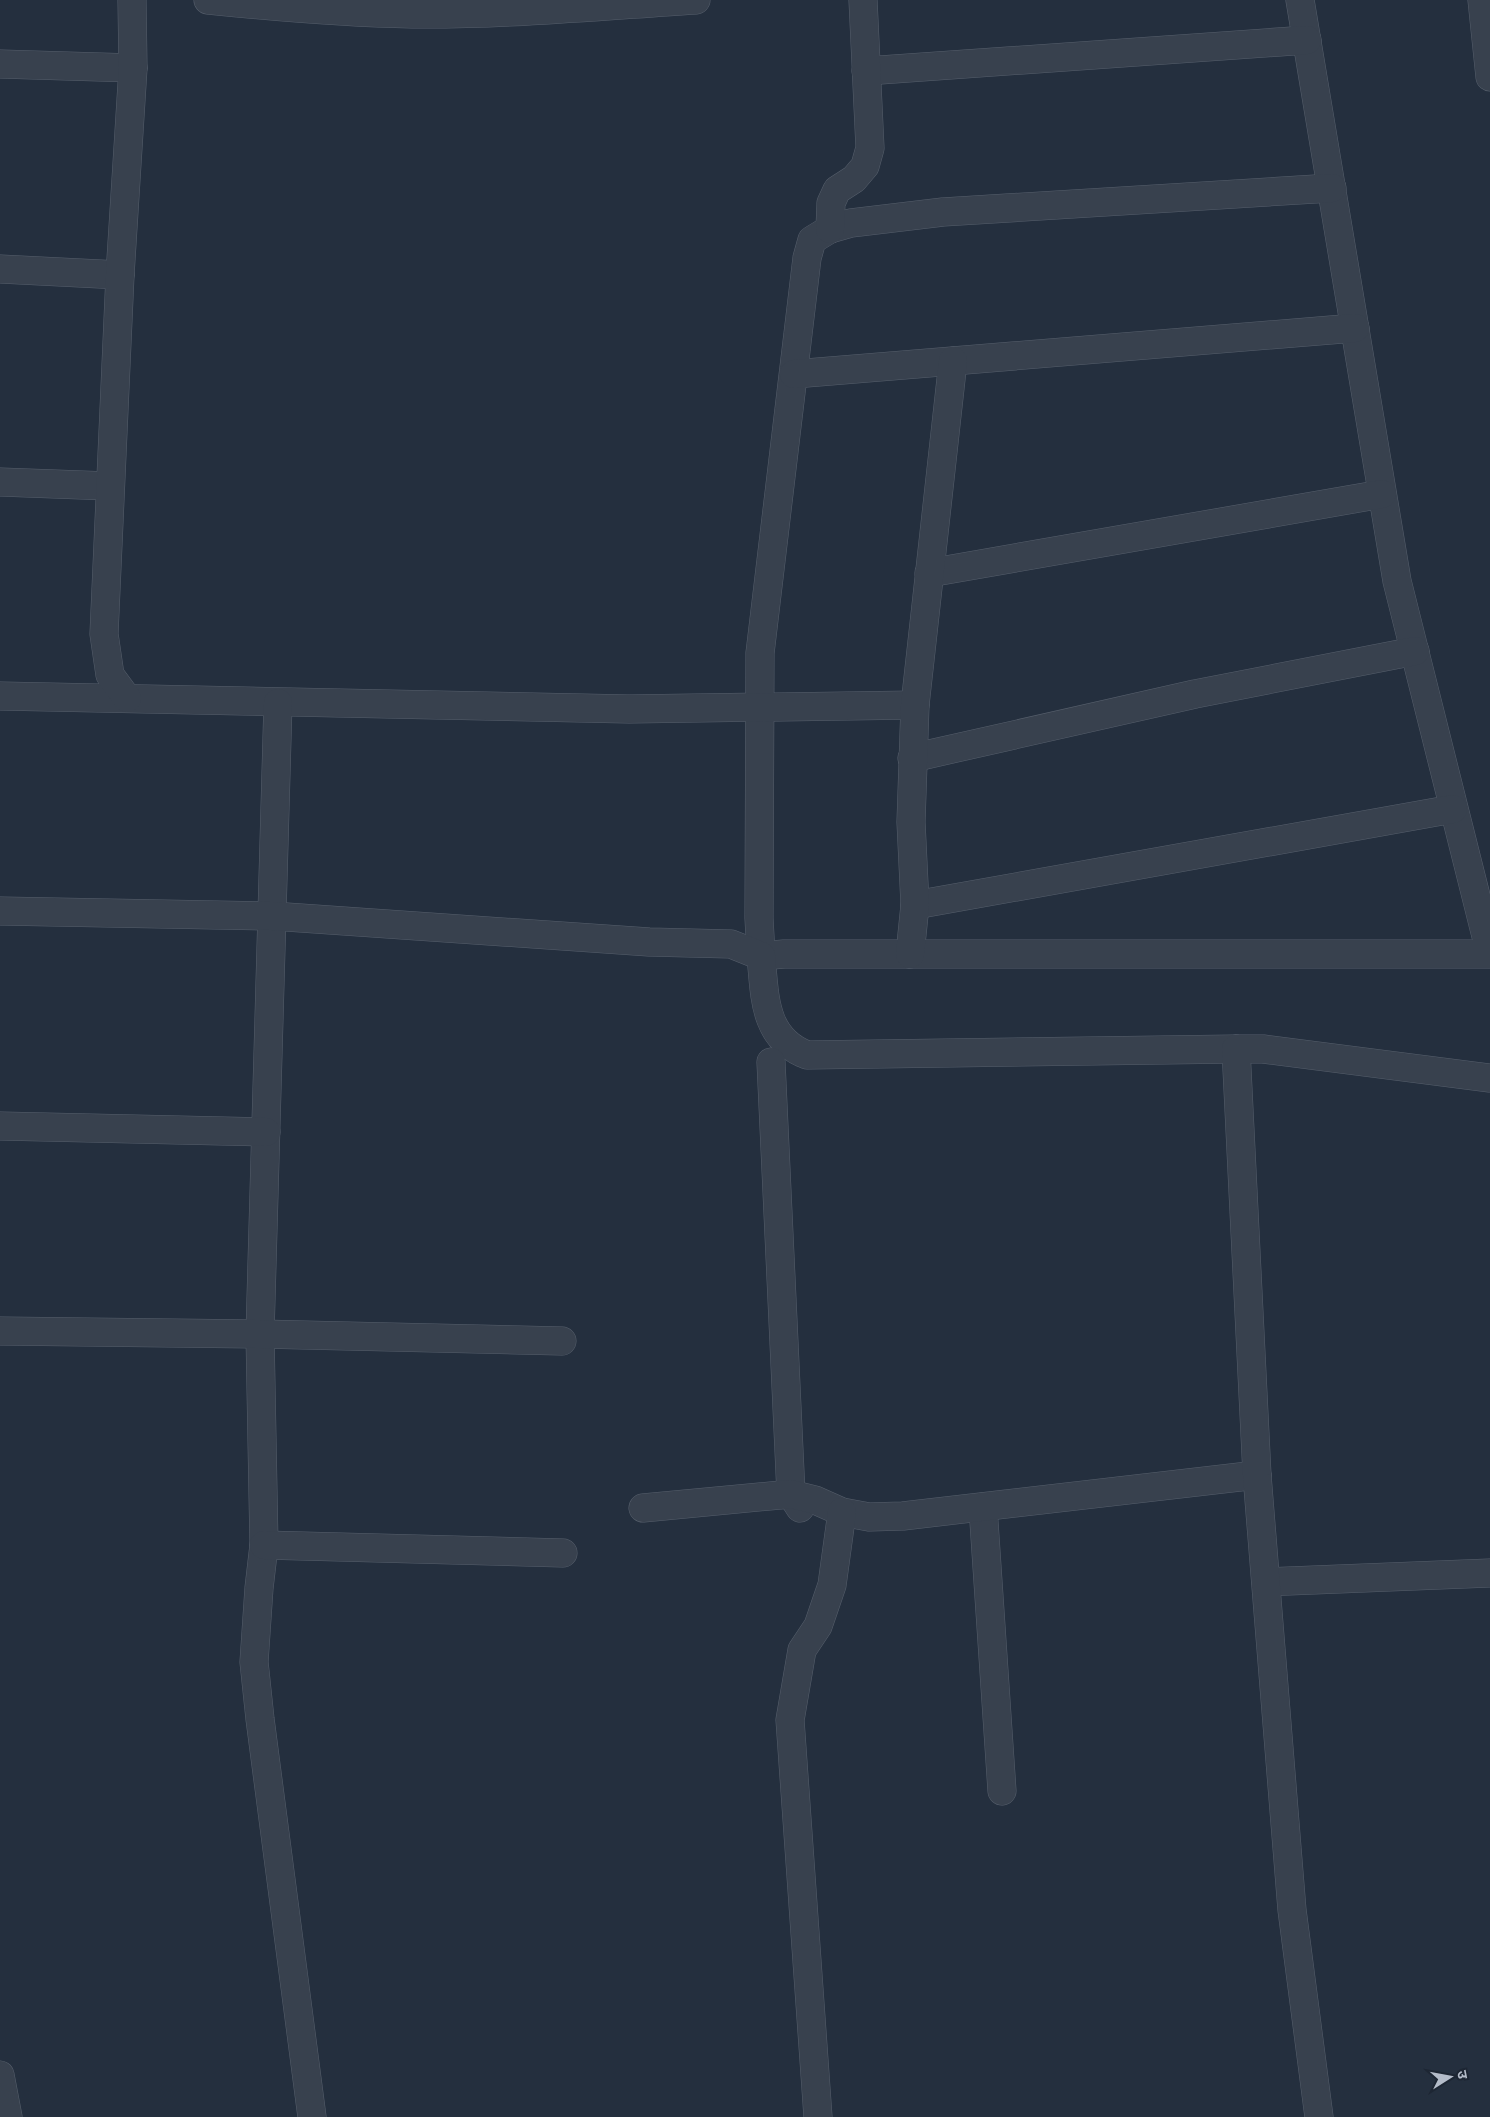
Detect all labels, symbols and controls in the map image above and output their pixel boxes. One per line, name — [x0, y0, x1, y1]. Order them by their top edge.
north arrow — [1425, 2052, 1475, 2102]
text: उ — [1453, 2069, 1474, 2081]

